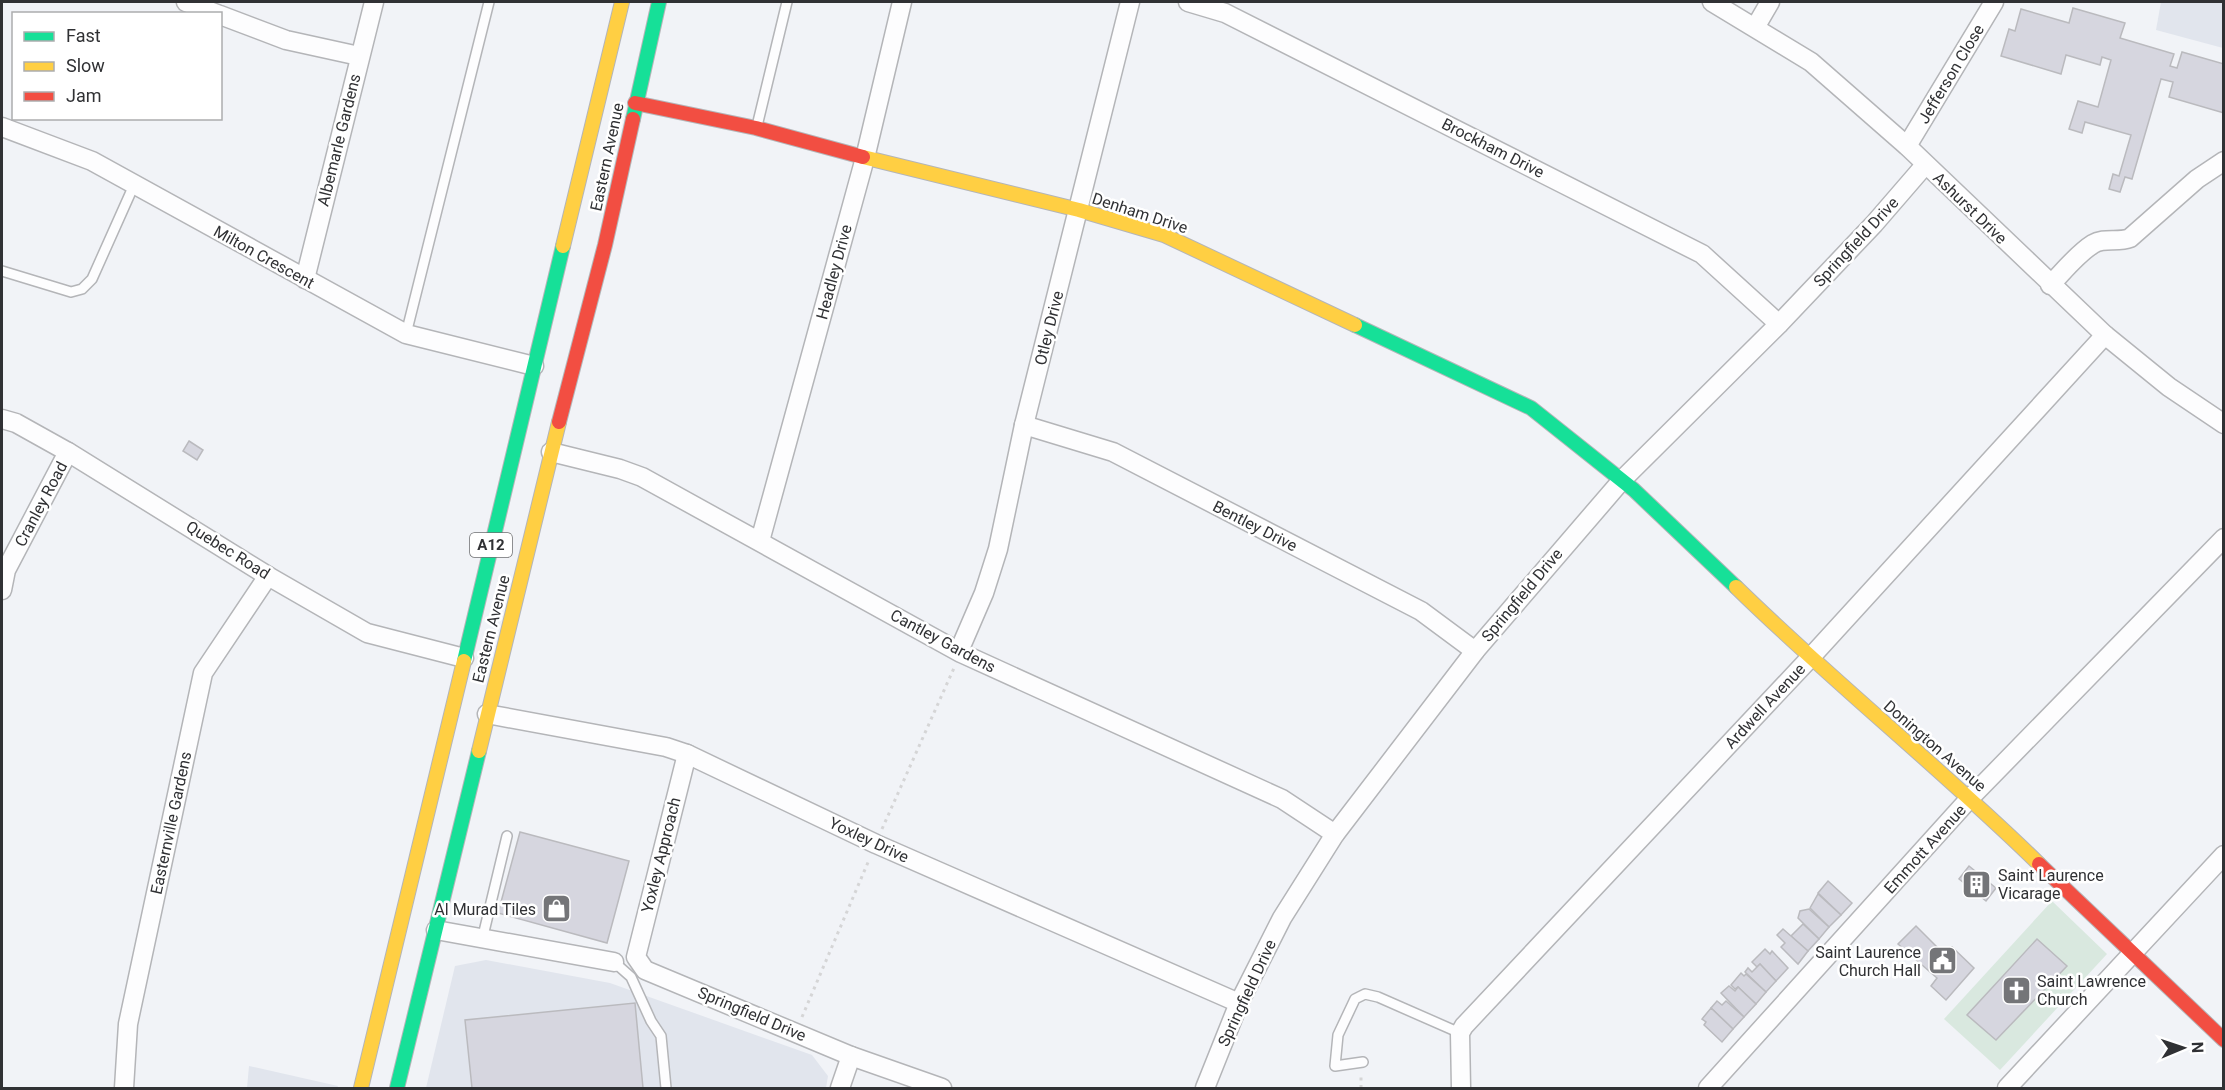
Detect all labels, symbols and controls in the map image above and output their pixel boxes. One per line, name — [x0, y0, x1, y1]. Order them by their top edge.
legend — [12, 12, 222, 120]
street label: Jefferson Close — [1914, 21, 1988, 127]
text: Fast — [66, 25, 101, 46]
text: Slow — [66, 55, 105, 76]
street label: Albemarle Gardens — [313, 72, 365, 208]
text: Jam — [66, 85, 102, 106]
street label: Eastern Avenue — [586, 101, 628, 213]
street label: Brockham Drive — [1439, 114, 1547, 182]
street label: Ashurst Drive — [1929, 168, 2011, 248]
street label: Denham Drive — [1090, 189, 1190, 237]
street label: Springfield Drive — [1810, 193, 1902, 291]
street label: Milton Crescent — [210, 222, 318, 292]
street label: Headley Drive — [812, 223, 856, 321]
street label: Otley Drive — [1031, 289, 1067, 367]
street label: Cranley Road — [11, 458, 71, 550]
street label: Bentley Drive — [1210, 497, 1300, 555]
street label: Quebec Road — [183, 517, 273, 583]
road number: A12 — [470, 533, 512, 557]
street label: Springfield Drive — [1478, 545, 1566, 645]
street label: Eastern Avenue — [468, 573, 514, 685]
street label: Cantley Gardens — [887, 605, 999, 677]
street label: Ardwell Avenue — [1721, 660, 1809, 752]
street label: Donington Avenue — [1880, 696, 1990, 796]
street label: Easternville Gardens — [147, 750, 195, 896]
street label: Yoxley Approach — [637, 795, 685, 915]
street label: Emmott Avenue — [1880, 801, 1970, 897]
street label: Yoxley Drive — [826, 813, 912, 867]
place label: Saint Laurence Vicarage — [1998, 866, 2104, 903]
building icon: Saint Laurence Vicarage — [1961, 868, 1993, 900]
shop icon: Al Murad Tiles — [541, 893, 573, 925]
place label: Al Murad Tiles — [434, 900, 536, 919]
street label: Springfield Drive — [1214, 937, 1280, 1049]
place label: Saint Laurence Church Hall — [1815, 943, 1921, 980]
public building icon: Saint Laurence Church Hall — [1926, 945, 1958, 977]
place label: Saint Lawrence Church — [2037, 972, 2146, 1009]
church icon: Saint Lawrence Church — [2000, 974, 2032, 1006]
street label: Springfield Drive — [695, 983, 809, 1045]
north arrow — [2153, 1018, 2213, 1078]
text: N — [2188, 1042, 2207, 1053]

